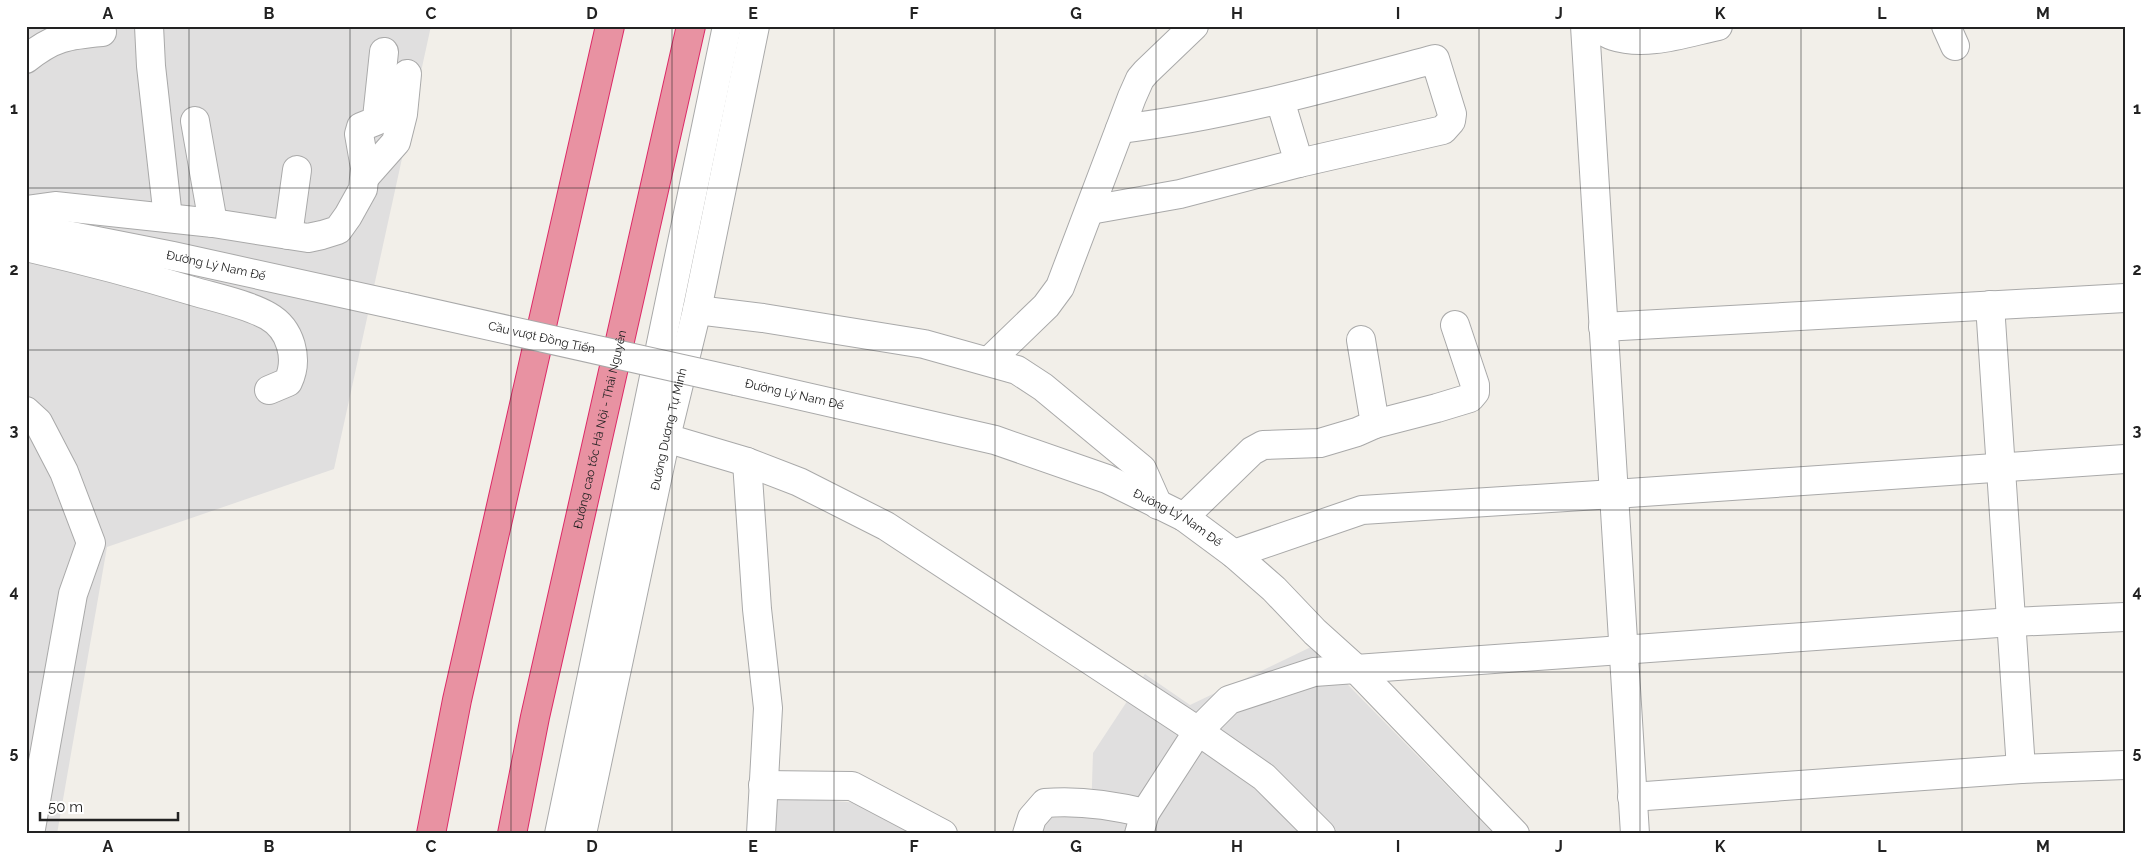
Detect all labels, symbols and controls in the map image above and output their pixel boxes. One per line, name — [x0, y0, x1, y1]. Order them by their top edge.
text: A — [103, 4, 114, 23]
text: B — [264, 4, 275, 23]
text: C — [426, 4, 437, 23]
text: D — [586, 4, 598, 23]
text: E — [748, 4, 758, 23]
text: F — [909, 4, 919, 23]
text: G — [1070, 4, 1082, 23]
text: H — [1231, 4, 1243, 23]
text: I — [1396, 4, 1400, 23]
text: J — [1555, 4, 1563, 23]
text: K — [1715, 4, 1726, 23]
text: L — [1877, 4, 1887, 23]
text: M — [2036, 4, 2050, 23]
text: 1 — [10, 99, 18, 118]
text: 1 — [2133, 99, 2141, 118]
street label: Đường Lý Nam Đế — [165, 248, 267, 283]
text: 2 — [9, 260, 19, 279]
text: 2 — [2132, 260, 2142, 279]
street label: Cầu vượt Đồng Tiến — [487, 319, 597, 356]
street label: Đường cao tốc Hà Nội - Thái Nguyên — [571, 329, 629, 530]
street label: Đường Dương Tự Minh — [648, 367, 690, 492]
street label: Đường Lý Nam Đế — [744, 376, 845, 412]
text: 3 — [10, 421, 19, 440]
text: 3 — [2133, 421, 2142, 440]
street label: Đường Lý Nam Đế — [1131, 486, 1225, 550]
text: 4 — [9, 582, 19, 601]
text: 4 — [2132, 582, 2142, 601]
text: 5 — [10, 743, 19, 762]
text: 5 — [2133, 743, 2142, 762]
scale bar — [40, 790, 178, 822]
text: 50 m — [48, 798, 83, 816]
text: A — [103, 837, 114, 856]
text: B — [264, 837, 275, 856]
text: C — [426, 837, 437, 856]
text: D — [586, 837, 598, 856]
text: E — [748, 837, 758, 856]
text: F — [909, 837, 919, 856]
text: G — [1070, 837, 1082, 856]
text: H — [1231, 837, 1243, 856]
text: I — [1396, 837, 1400, 856]
text: J — [1555, 837, 1563, 856]
text: K — [1715, 837, 1726, 856]
text: L — [1877, 837, 1887, 856]
text: M — [2036, 837, 2050, 856]

